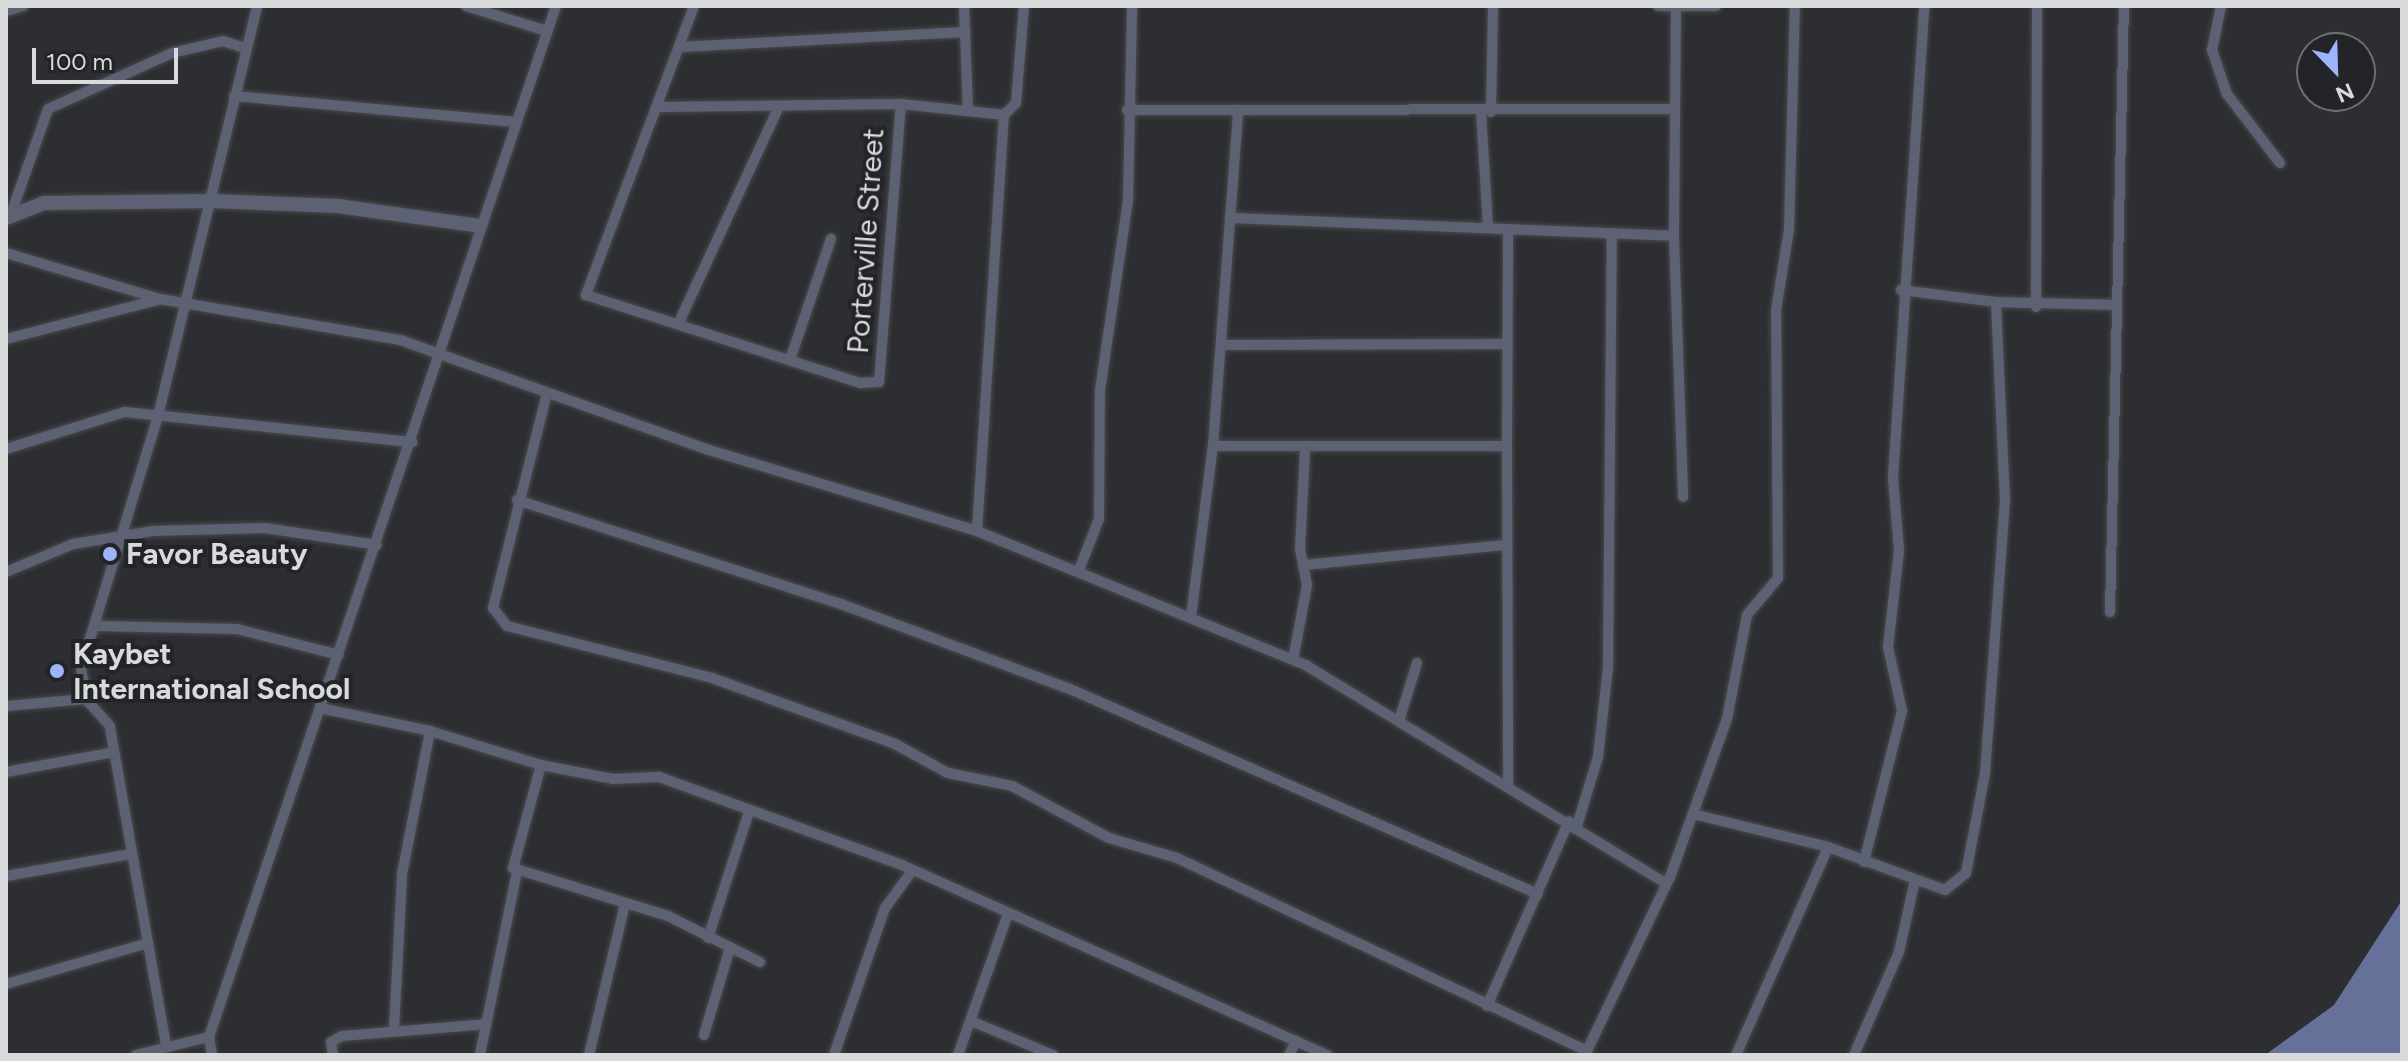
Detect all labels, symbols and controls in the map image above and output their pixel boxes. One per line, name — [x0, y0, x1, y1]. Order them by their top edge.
scale bar — [36, 32, 182, 82]
north arrow — [2296, 32, 2376, 112]
text: 100 m — [46, 47, 113, 76]
text: N — [2332, 77, 2358, 108]
street label: Porterville Street — [840, 127, 892, 355]
place label: Favor Beauty — [126, 536, 307, 572]
marker: Favor Beauty — [101, 545, 119, 563]
place label: Kaybet International School — [73, 636, 350, 706]
marker: Kaybet International School — [48, 662, 66, 680]

